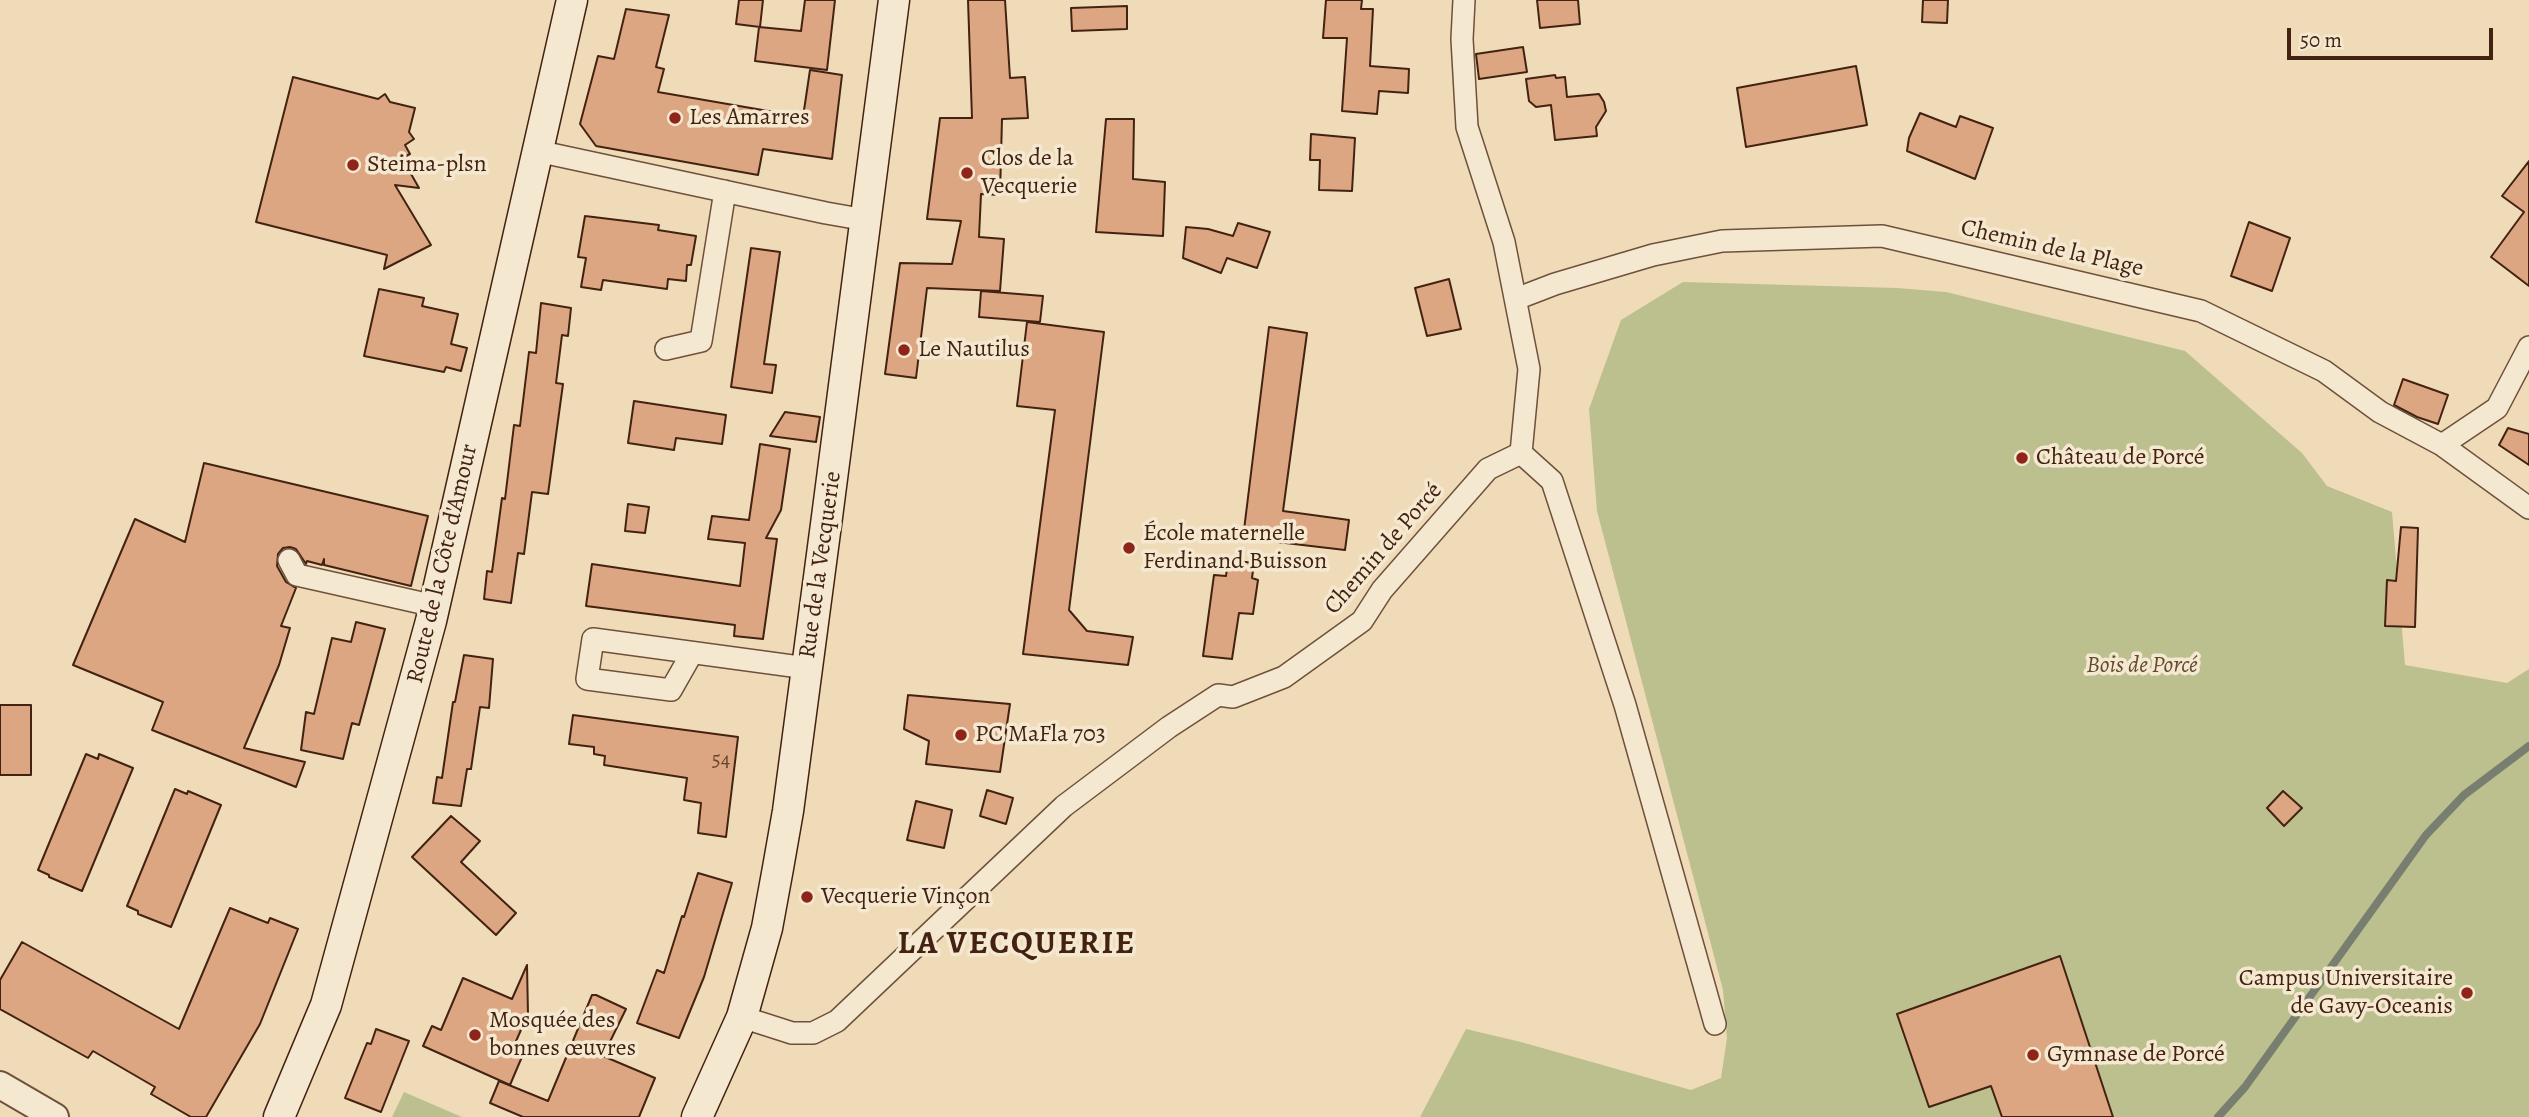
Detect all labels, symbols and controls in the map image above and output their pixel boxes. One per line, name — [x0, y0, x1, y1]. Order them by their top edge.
scale bar — [2291, 14, 2498, 58]
text: 50 m — [2300, 26, 2342, 54]
place label: Les Amarres — [689, 104, 810, 132]
marker: Les Amarres — [667, 110, 683, 126]
place label: Clos de la Vecquerie — [981, 145, 1077, 201]
place label: Steima-plsn — [367, 151, 487, 179]
marker: Steima-plsn — [345, 157, 361, 173]
marker: Clos de la Vecquerie — [959, 165, 975, 181]
street label: Chemin de la Plage — [1958, 214, 2146, 284]
place label: Le Nautilus — [918, 336, 1030, 364]
marker: Le Nautilus — [896, 342, 912, 358]
street label: Route de la Côte d'Amour — [401, 442, 485, 686]
place label: Château de Porcé — [2036, 444, 2205, 472]
marker: Château de Porcé — [2014, 450, 2030, 466]
street label: Rue de la Vecquerie — [794, 469, 848, 661]
street label: Chemin de Porcé — [1319, 477, 1449, 621]
place label: École maternelle Ferdinand Buisson — [1143, 520, 1327, 576]
marker: École maternelle Ferdinand Buisson — [1121, 540, 1137, 556]
park label: Bois de Porcé — [2086, 652, 2198, 680]
place label: PC MaFla 703 — [975, 721, 1106, 749]
marker: PC MaFla 703 — [953, 727, 969, 743]
house number: 54 — [712, 748, 730, 774]
place label: Vecquerie Vinçon — [821, 883, 991, 911]
marker: Vecquerie Vinçon — [799, 889, 815, 905]
district label: LA VECQUERIE — [899, 926, 1135, 964]
place label: Campus Universitaire de Gavy-Oceanis — [2239, 965, 2453, 1021]
marker: Campus Universitaire de Gavy-Oceanis — [2459, 985, 2475, 1001]
place label: Mosquée des bonnes œuvres — [489, 1007, 636, 1063]
marker: Mosquée des bonnes œuvres — [467, 1027, 483, 1043]
place label: Gymnase de Porcé — [2047, 1041, 2225, 1069]
marker: Gymnase de Porcé — [2025, 1047, 2041, 1063]

